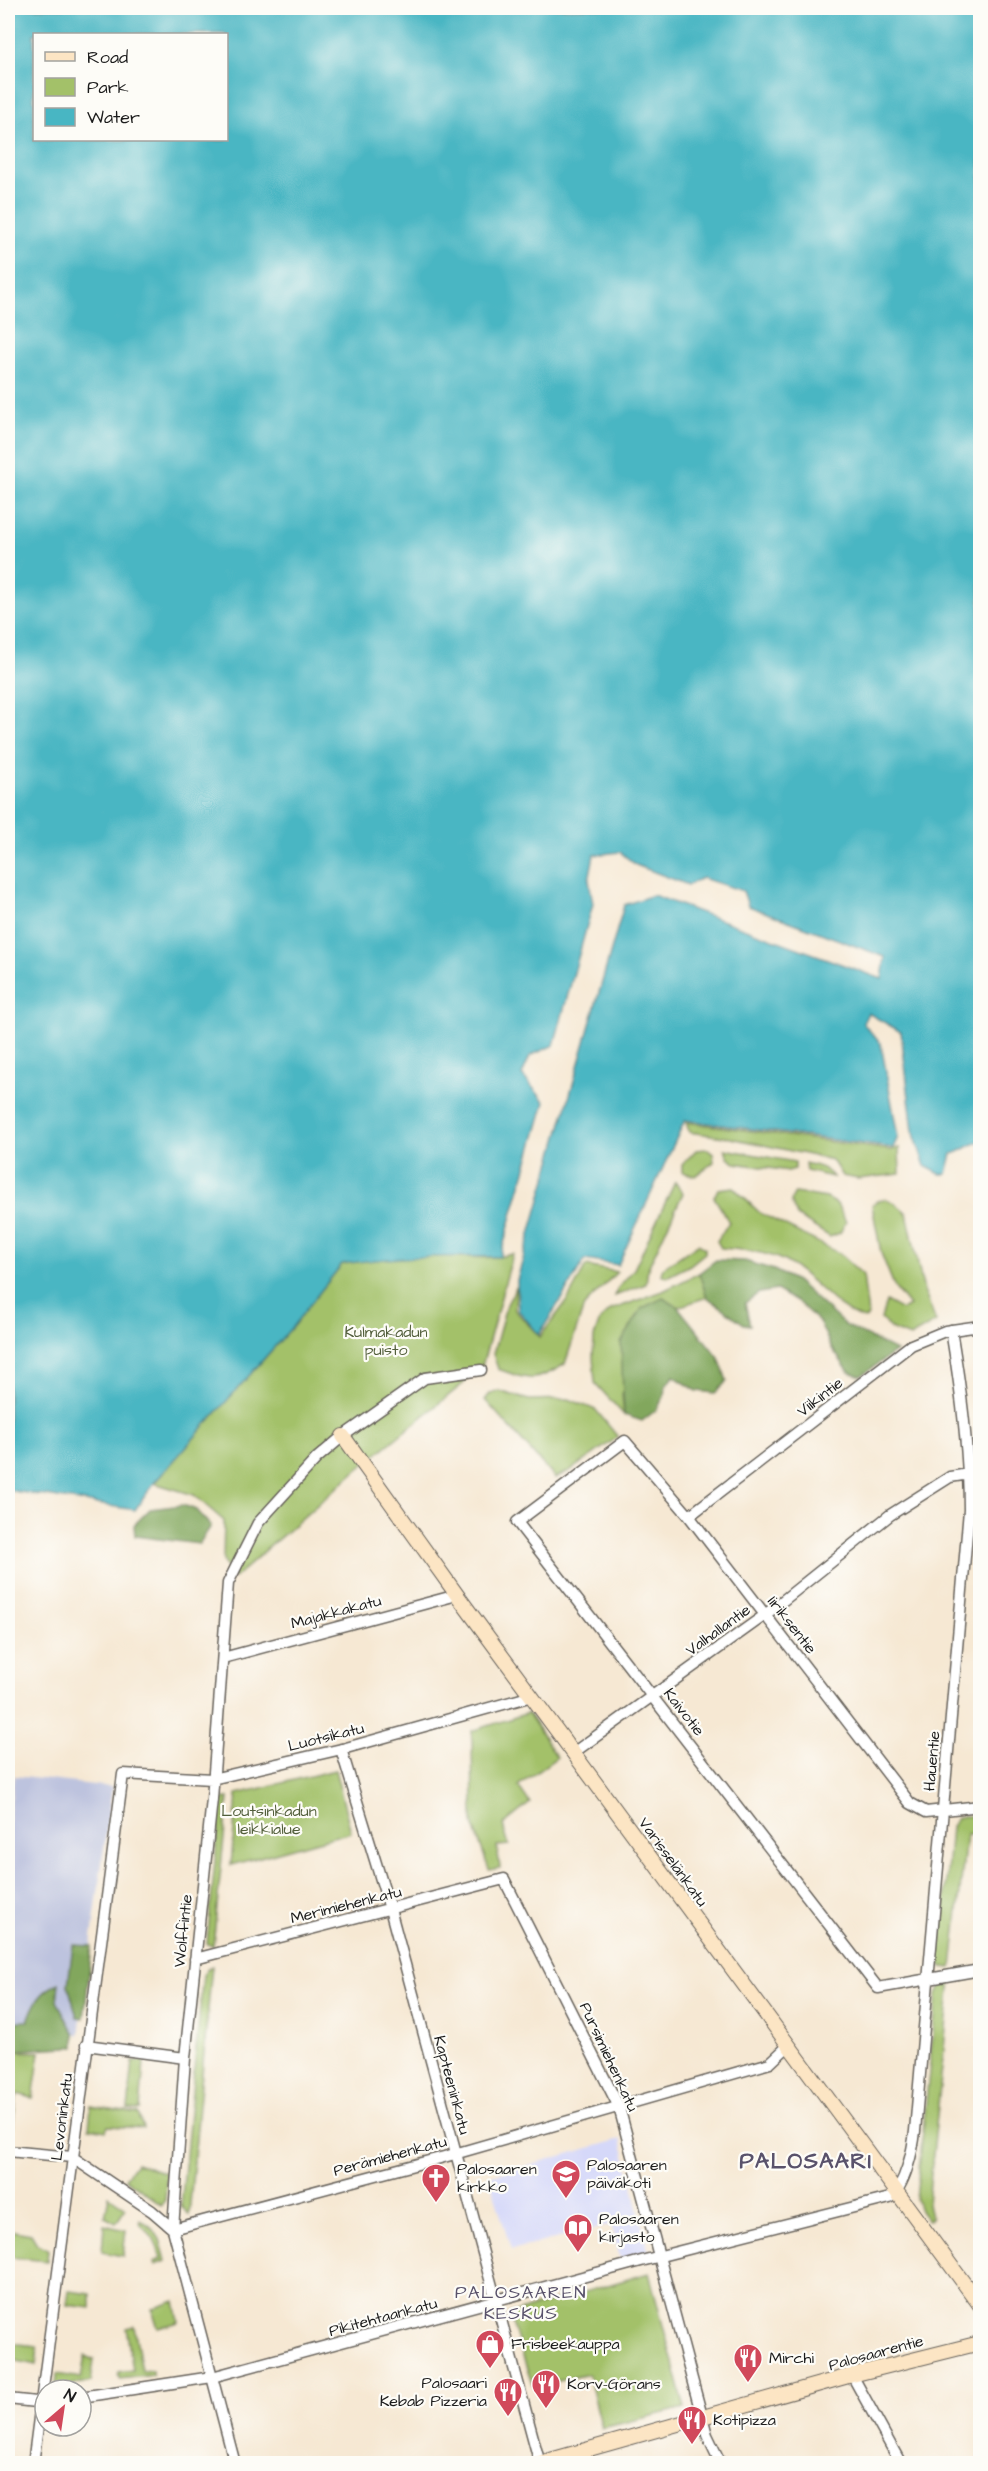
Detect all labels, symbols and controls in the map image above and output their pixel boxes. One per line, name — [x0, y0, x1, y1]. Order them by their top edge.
legend — [33, 33, 228, 141]
text: Road — [87, 45, 128, 70]
text: Park — [87, 75, 129, 100]
text: Water — [87, 105, 140, 130]
park label: Kulmakadun puisto — [344, 1321, 428, 1361]
street label: Viikintie — [792, 1372, 848, 1422]
street label: Majakkakatu — [288, 1589, 384, 1635]
street label: Iiriksentie — [762, 1591, 822, 1659]
street label: Valhallantie — [681, 1599, 755, 1661]
street label: Kaivotie — [658, 1684, 710, 1741]
street label: Luotsikatu — [286, 1717, 366, 1757]
street label: Hauentie — [918, 1730, 946, 1792]
park label: Loutsinkadun leikkialue — [221, 1800, 317, 1840]
street label: Varisselänkatu — [633, 1813, 713, 1911]
street label: Merimiehenkatu — [288, 1881, 404, 1929]
street label: Wolffintie — [168, 1893, 198, 1969]
street label: Pursimiehenkatu — [574, 1999, 644, 2115]
street label: Kapteeninkatu — [428, 2033, 476, 2137]
street label: Levoninkatu — [46, 2072, 78, 2162]
street label: Perämiehenkatu — [331, 2130, 449, 2182]
district label: PALOSAARI — [740, 2146, 872, 2177]
place label: Palosaaren päiväkoti — [587, 2154, 667, 2194]
place label: Palosaaren kirkko — [457, 2158, 537, 2198]
school or university icon: Palosaaren päiväkoti — [550, 2158, 582, 2200]
church icon: Palosaaren kirkko — [420, 2162, 452, 2204]
place label: Palosaaren kirjasto — [599, 2208, 679, 2248]
library icon: Palosaaren kirjasto — [562, 2212, 594, 2254]
district label: PALOSAAREN KESKUS — [455, 2280, 587, 2326]
street label: Pikitehtaankatu — [326, 2292, 440, 2342]
shop icon: Frisbeekauppa — [474, 2328, 506, 2370]
street label: Palosaarentie — [826, 2330, 926, 2376]
place label: Frisbeekauppa — [511, 2333, 620, 2355]
restaurant icon: Mirchi — [732, 2342, 764, 2384]
place label: Mirchi — [769, 2347, 815, 2369]
restaurant icon: Korv-Görans — [530, 2368, 562, 2410]
place label: Palosaari Kebab Pizzeria — [380, 2372, 488, 2412]
place label: Korv-Görans — [567, 2373, 661, 2395]
restaurant icon: Palosaari Kebab Pizzeria — [492, 2376, 524, 2418]
north arrow — [33, 2378, 93, 2438]
text: N — [60, 2384, 80, 2408]
restaurant icon: Kotipizza — [676, 2404, 708, 2446]
place label: Kotipizza — [713, 2409, 776, 2431]

